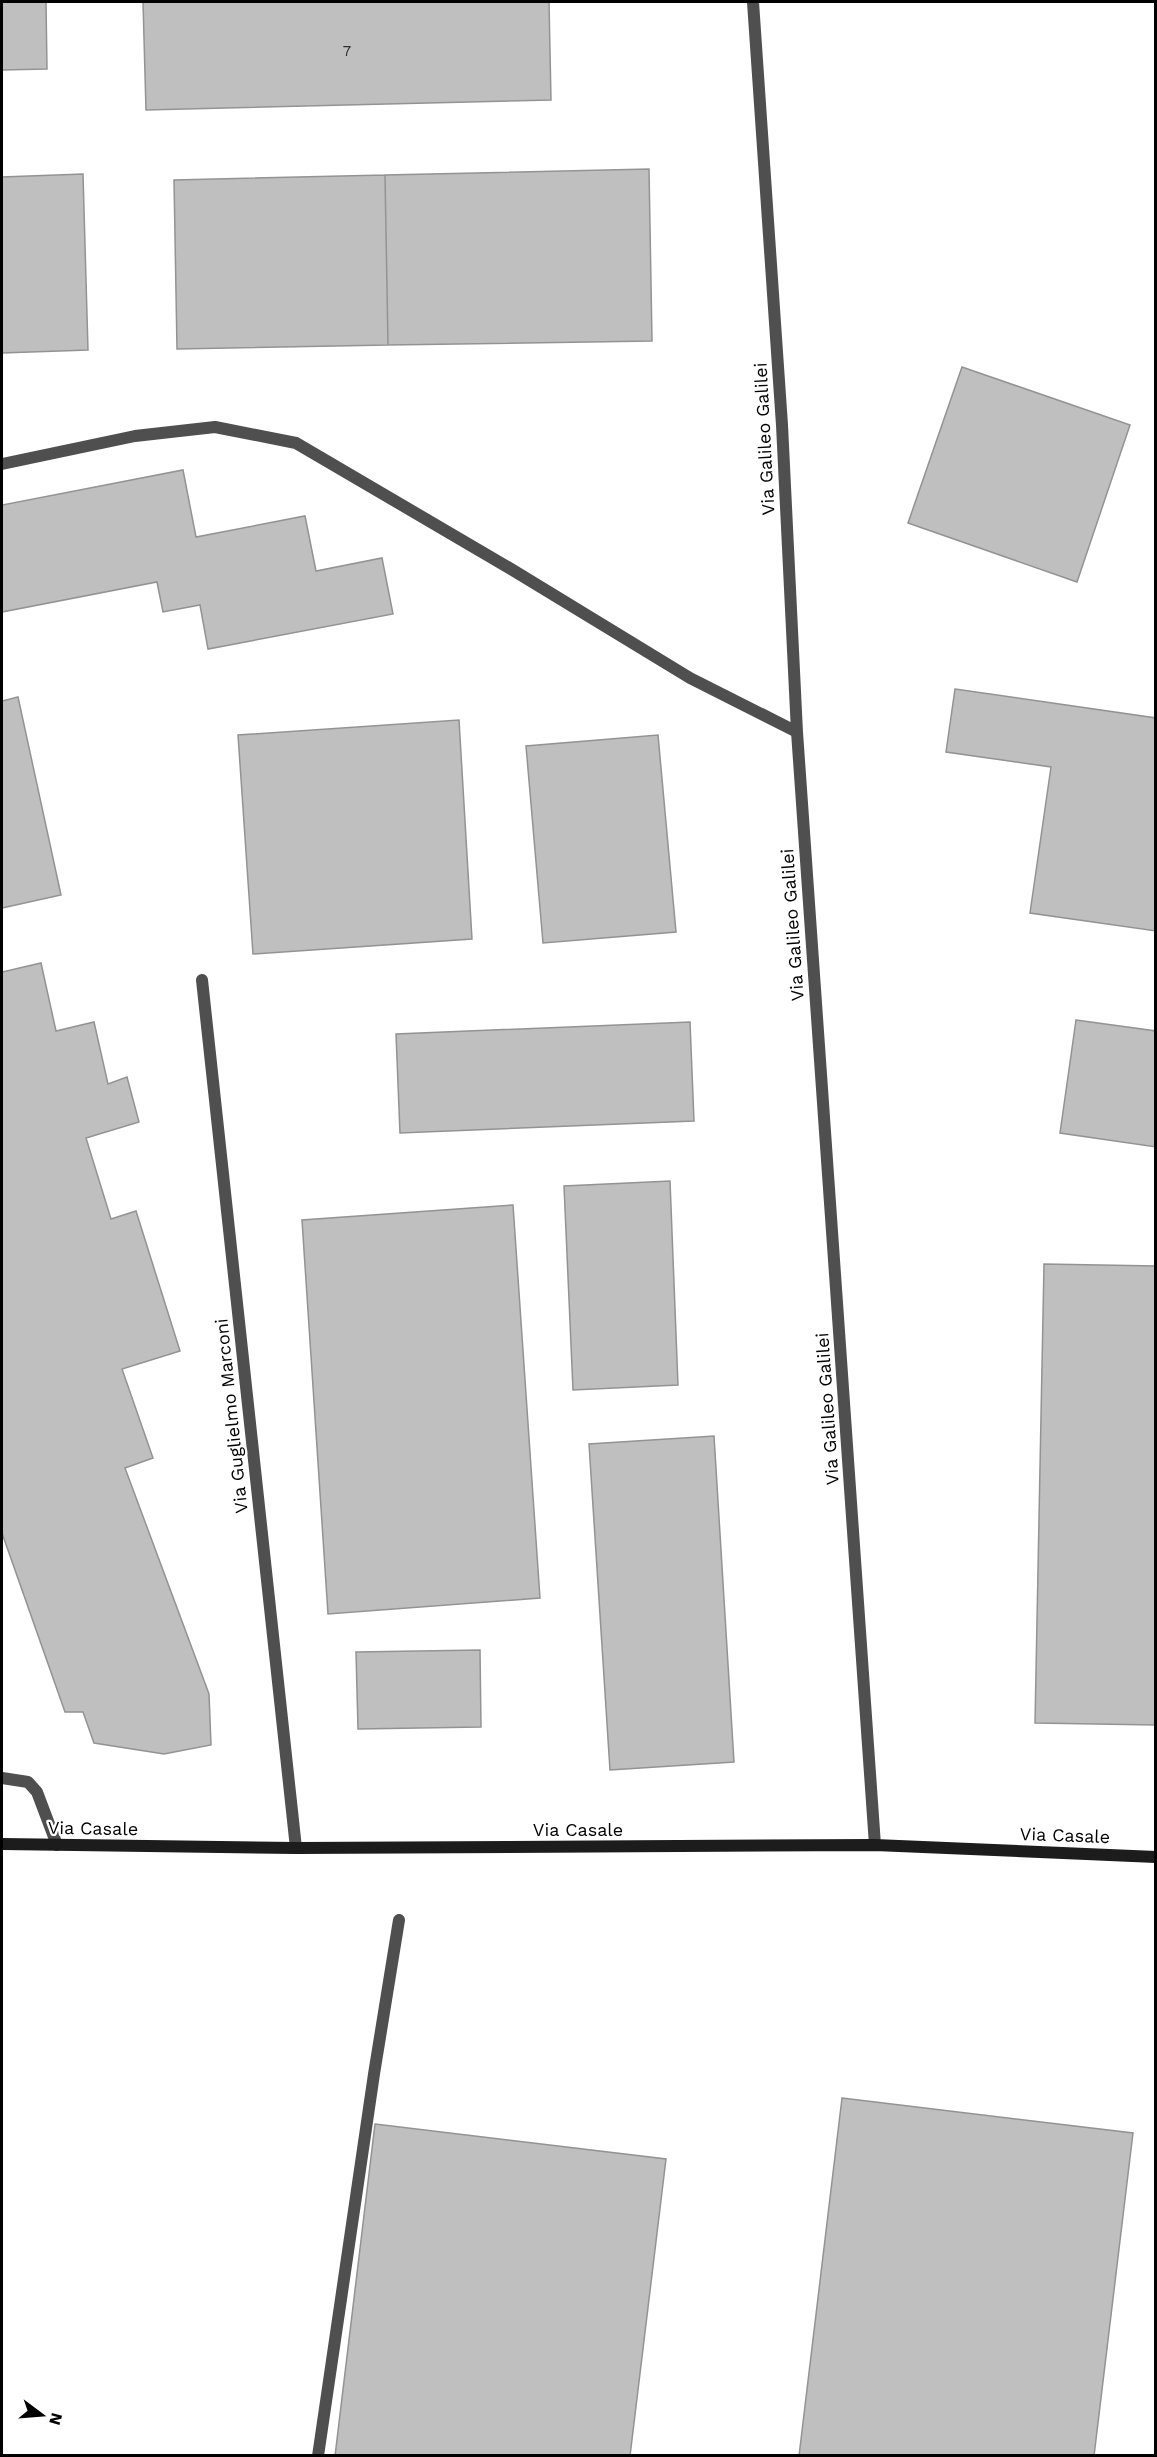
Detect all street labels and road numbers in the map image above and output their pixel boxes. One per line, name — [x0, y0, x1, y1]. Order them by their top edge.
street label: Via Galileo Galilei — [750, 362, 778, 516]
street label: Via Galileo Galilei — [776, 848, 808, 1002]
street label: Via Guglielmo Marconi — [210, 1318, 252, 1514]
street label: Via Galileo Galilei — [811, 1332, 843, 1486]
street label: Via Casale — [48, 1817, 138, 1839]
street label: Via Casale — [533, 1819, 623, 1840]
street label: Via Casale — [1019, 1823, 1111, 1847]

